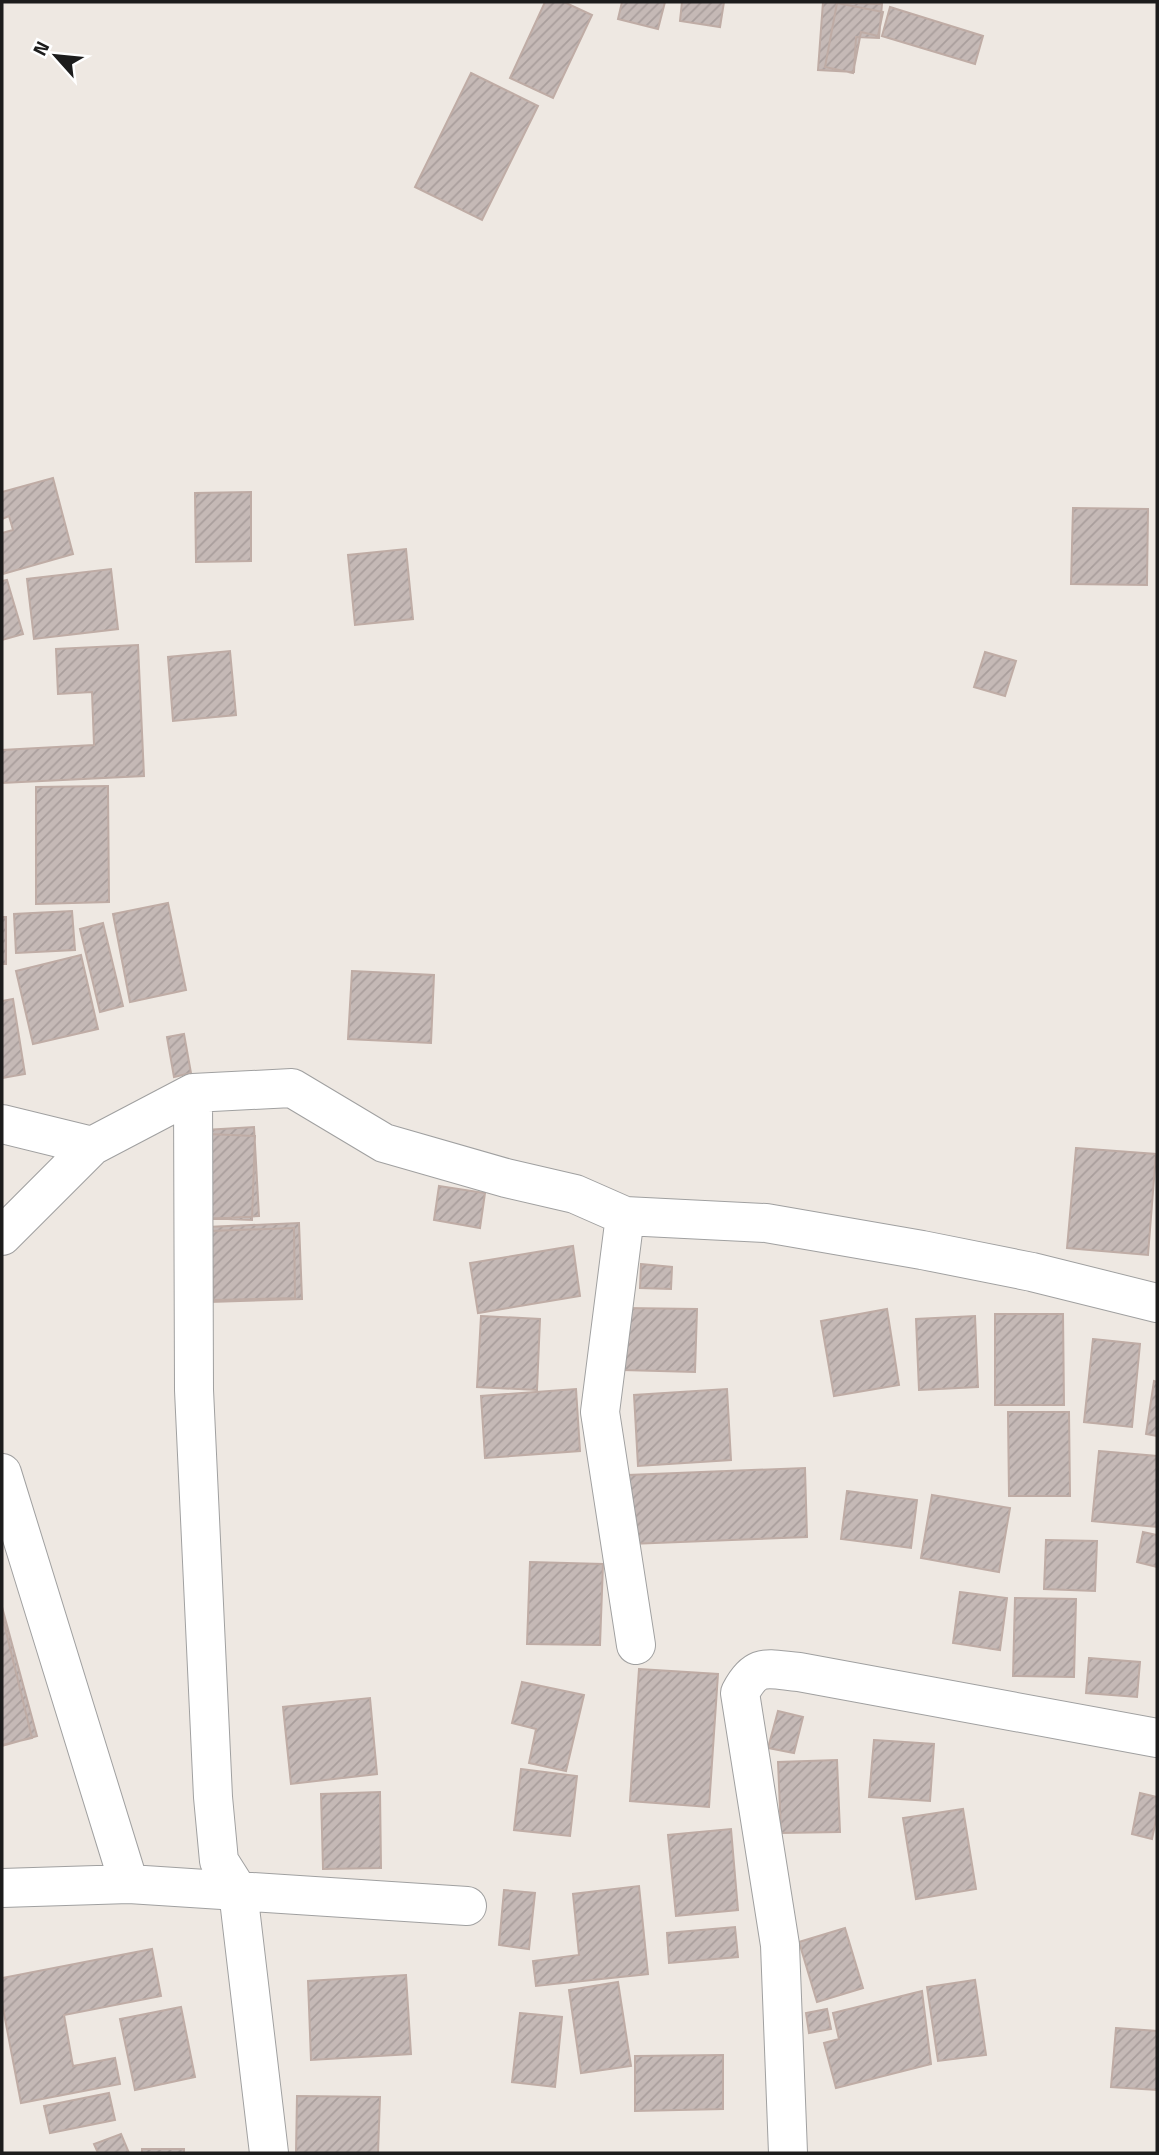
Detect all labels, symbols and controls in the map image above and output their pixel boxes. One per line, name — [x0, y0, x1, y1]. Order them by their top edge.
north arrow — [21, 21, 91, 91]
text: N — [24, 36, 56, 61]

